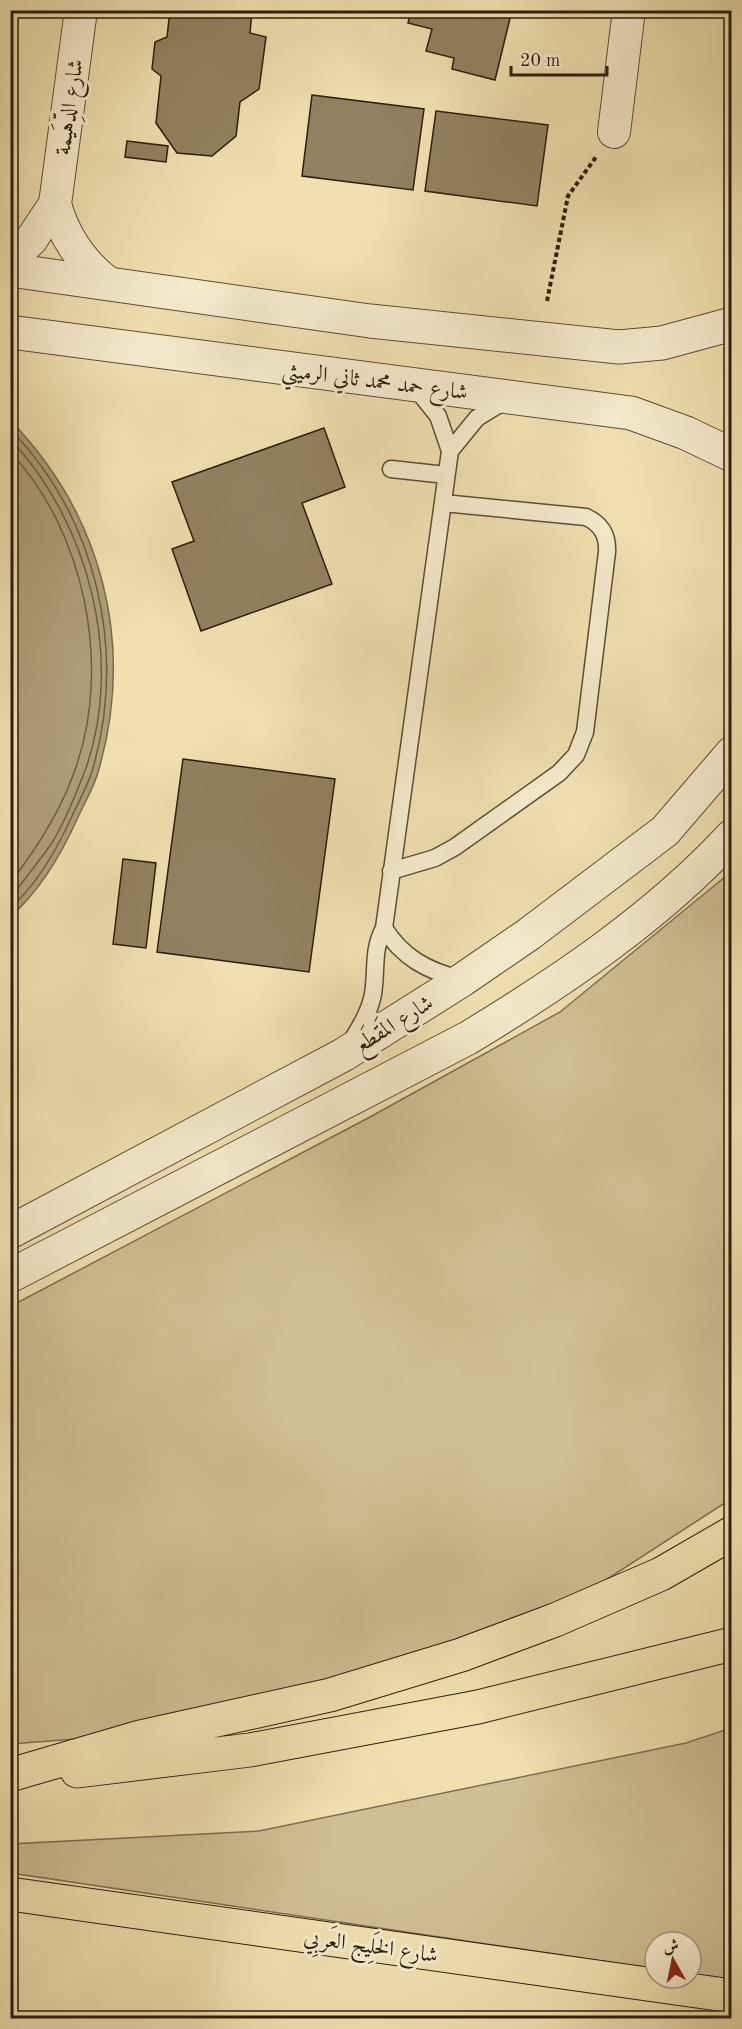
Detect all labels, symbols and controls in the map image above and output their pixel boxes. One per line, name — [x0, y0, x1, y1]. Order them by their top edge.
scale bar — [511, 39, 607, 77]
text: 20 m — [520, 52, 560, 70]
street label: شارع الدِّهَيمة — [46, 57, 94, 158]
street label: شارع حمد محمد ثاني الرميثي — [280, 360, 469, 412]
street label: شارع المَقطَع — [348, 987, 441, 1063]
street label: شارع الخَلِيج العَربِي — [301, 1921, 440, 1975]
north arrow — [643, 1930, 703, 1990]
text: ش — [662, 1938, 680, 1956]

